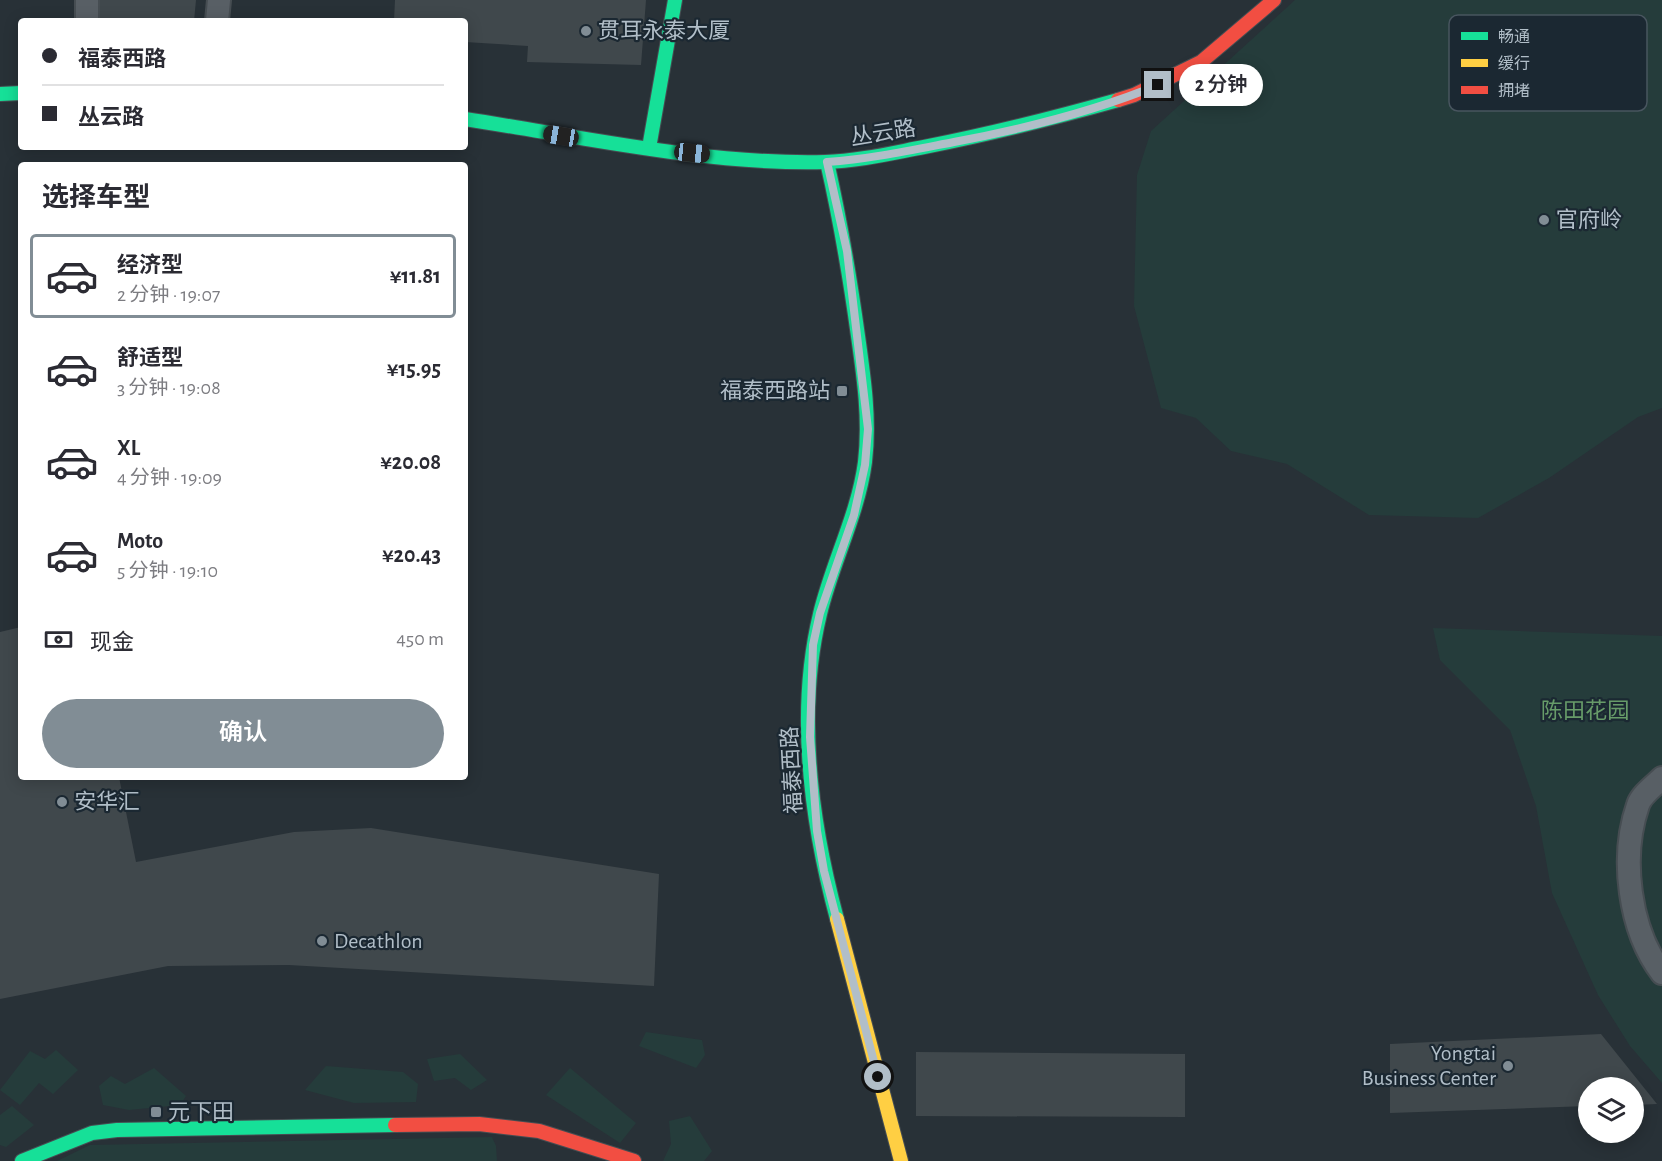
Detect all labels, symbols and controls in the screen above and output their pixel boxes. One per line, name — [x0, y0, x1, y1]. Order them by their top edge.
legend — [1449, 15, 1647, 111]
place label: 贯耳永泰大厦 — [598, 19, 730, 42]
marker: 贯耳永泰大厦 — [579, 24, 593, 38]
text: 畅通 — [1498, 28, 1530, 45]
text: 福泰西路 — [78, 48, 166, 70]
text: 缓行 — [1498, 55, 1530, 72]
callout: 2 分钟 — [1179, 64, 1263, 106]
route end — [1144, 71, 1171, 98]
text: 2 分钟 — [1195, 75, 1247, 95]
text: 拥堵 — [1498, 83, 1530, 99]
text: 丛云路 — [78, 106, 144, 128]
street label: 丛云路 — [849, 116, 917, 149]
car — [542, 124, 580, 148]
car — [673, 142, 711, 164]
text: 选择车型 — [42, 184, 150, 211]
place label: 官府岭 — [1556, 208, 1622, 231]
marker: 官府岭 — [1537, 213, 1551, 227]
icon: car — [45, 249, 99, 303]
text: 经济型 — [117, 254, 183, 276]
text: ¥11.81 — [390, 265, 441, 287]
text: 2 分钟 · 19:07 — [117, 285, 220, 305]
icon: car — [45, 342, 99, 396]
text: 舒适型 — [117, 347, 183, 369]
text: ¥15.95 — [387, 358, 441, 380]
text: 3 分钟 · 19:08 — [117, 378, 221, 398]
place label: 福泰西路站 — [720, 379, 830, 402]
marker: 福泰西路站 — [835, 384, 849, 398]
icon: car — [45, 435, 99, 489]
text: XL — [117, 437, 140, 459]
text: ¥20.08 — [380, 451, 441, 473]
text: 4 分钟 · 19:09 — [117, 468, 222, 488]
icon: car — [45, 528, 99, 582]
text: Moto — [117, 530, 163, 552]
text: ¥20.43 — [382, 544, 441, 566]
text: 5 分钟 · 19:10 — [117, 561, 218, 581]
icon: cash — [42, 623, 75, 656]
text: 450 m — [396, 629, 444, 649]
text: 现金 — [90, 631, 134, 653]
button: 确认 — [42, 699, 444, 768]
park label: 陈田花园 — [1541, 699, 1629, 722]
street label: 福泰西路 — [778, 725, 805, 815]
place label: 安华汇 — [74, 790, 140, 813]
marker: 安华汇 — [55, 795, 69, 809]
place label: Decathlon — [334, 930, 423, 952]
marker: Decathlon — [315, 934, 329, 948]
place label: Yongtai Business Center — [1362, 1042, 1496, 1089]
marker: Yongtai Business Center — [1501, 1059, 1515, 1073]
route start — [864, 1063, 891, 1090]
map controls — [1578, 1077, 1644, 1143]
button: layers — [1578, 1077, 1644, 1143]
place label: 元下田 — [168, 1101, 234, 1123]
marker: 元下田 — [149, 1105, 163, 1119]

